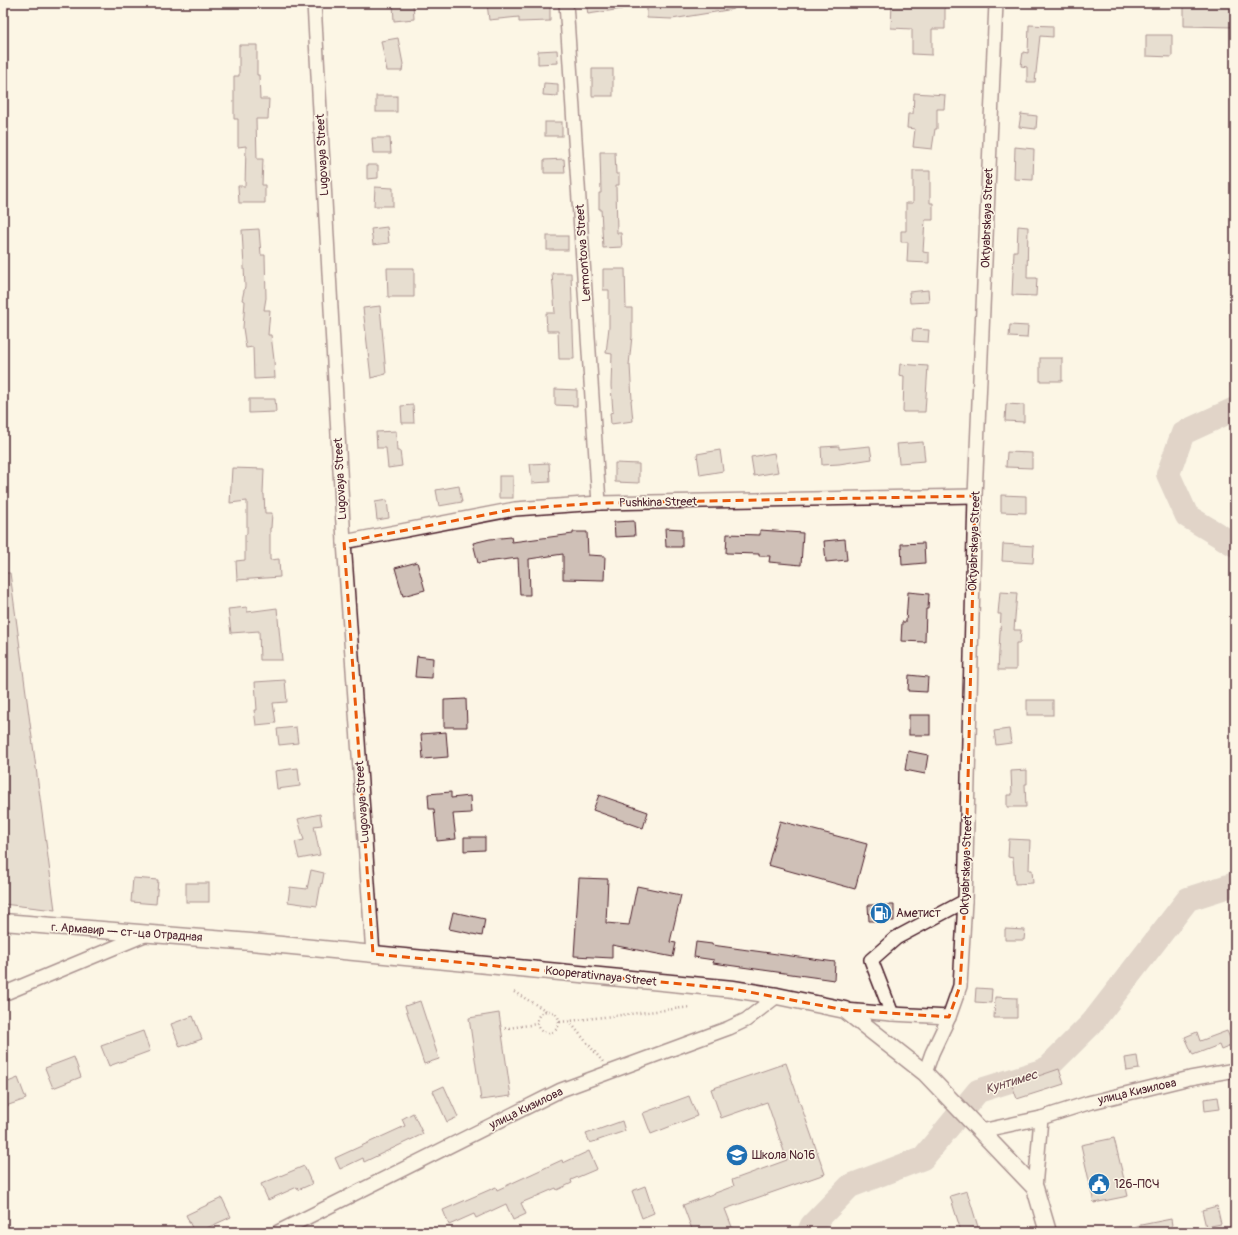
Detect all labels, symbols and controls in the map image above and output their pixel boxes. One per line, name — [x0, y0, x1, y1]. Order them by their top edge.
street label: Lugovaya Street — [313, 113, 332, 196]
street label: Oktyabrskaya Street — [978, 168, 997, 268]
street label: Lermontova Street — [573, 203, 594, 302]
street label: Lugovaya Street — [331, 437, 350, 520]
street label: Oktyabrskaya Street — [965, 491, 984, 591]
street label: Pushkina Street — [619, 494, 697, 511]
street label: Lugovaya Street — [352, 760, 373, 843]
street label: Oktyabrskaya Street — [957, 815, 976, 915]
fuel station icon: Аметист — [868, 900, 894, 926]
place label: Аметист — [896, 906, 941, 921]
street label: г. Армавир — ст-ца Отрадная — [51, 920, 203, 945]
street label: Kooperativnaya Street — [544, 963, 658, 990]
water label: Кунтимес — [983, 1066, 1040, 1097]
street label: улица Кизилова — [1095, 1075, 1178, 1108]
street label: улица Кизилова — [486, 1084, 566, 1133]
school or university icon: Школа №16 — [724, 1142, 750, 1168]
place label: Школа №16 — [752, 1148, 815, 1163]
public building icon: 126-ПСЧ — [1086, 1171, 1112, 1197]
place label: 126-ПСЧ — [1114, 1177, 1160, 1192]

